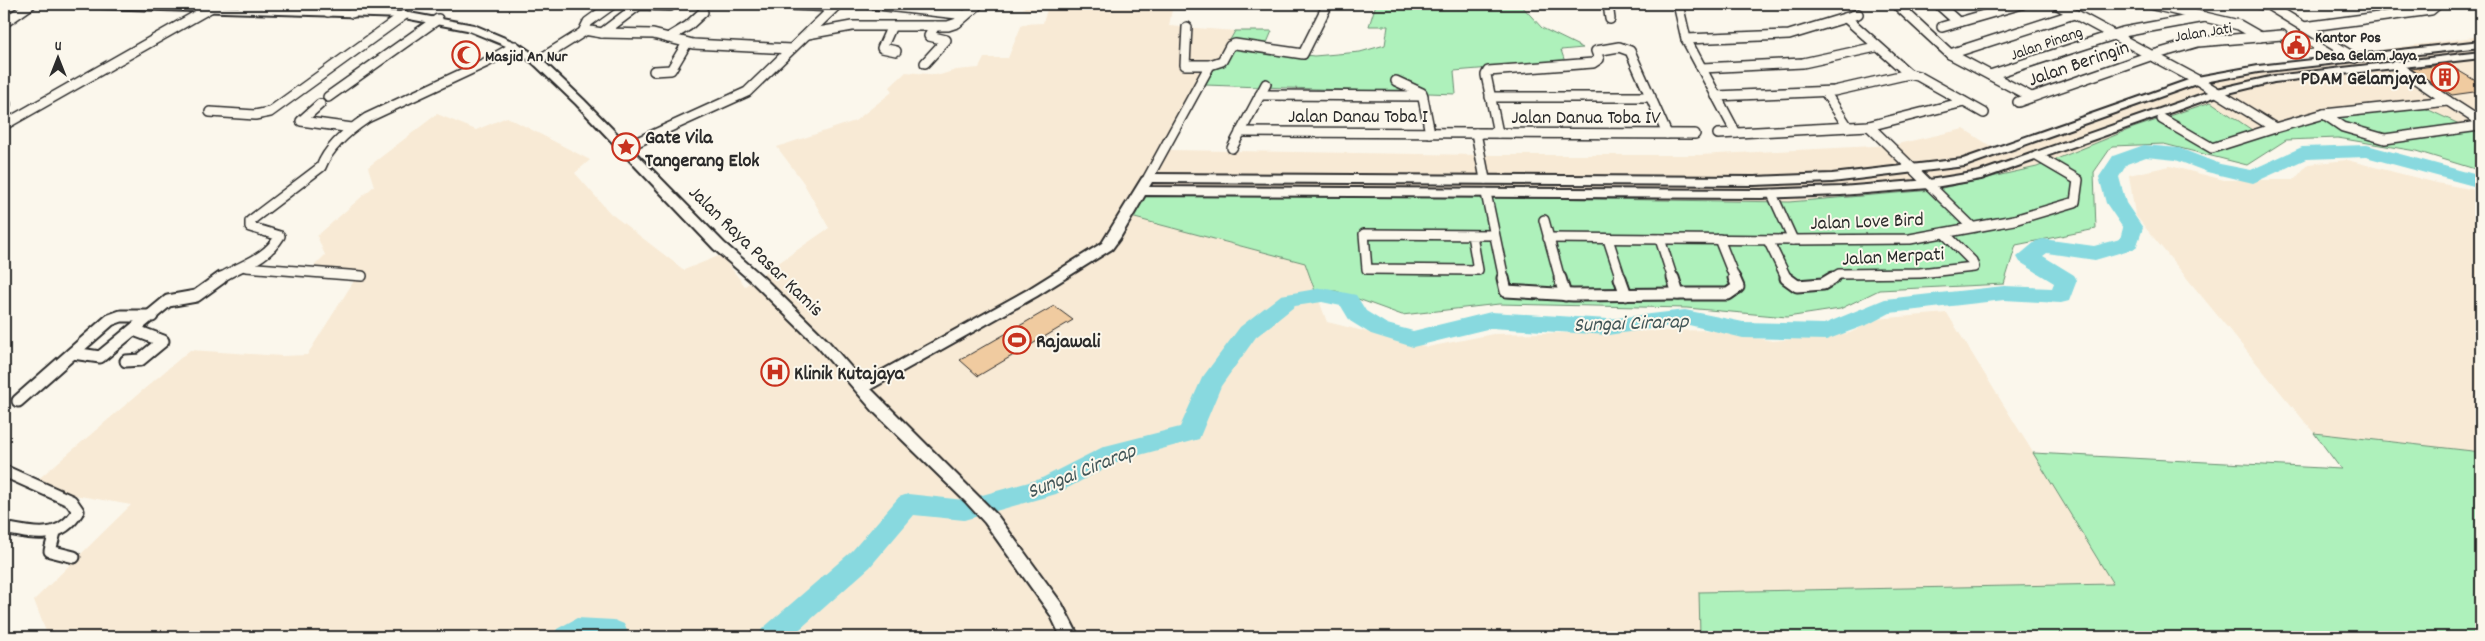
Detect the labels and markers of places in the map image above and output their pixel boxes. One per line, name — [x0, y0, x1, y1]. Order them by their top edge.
place label: Kantor Pos Desa Gelam Jaya — [2315, 27, 2418, 68]
public building icon: Kantor Pos Desa Gelam Jaya — [2281, 30, 2311, 60]
mosque icon: Masjid An Nur — [451, 40, 481, 70]
place label: Masjid An Nur — [485, 46, 568, 69]
building icon: PDAM Gelamjaya — [2430, 62, 2460, 92]
place label: PDAM Gelamjaya — [2301, 66, 2427, 94]
place label: Gate Vila Tangerang Elok — [645, 125, 760, 176]
place icon: Gate Vila Tangerang Elok — [611, 132, 641, 162]
sports icon: Rajawali — [1002, 325, 1032, 355]
place label: Rajawali — [1036, 329, 1101, 357]
hospital icon: Klinik Kutajaya — [760, 357, 790, 387]
place label: Klinik Kutajaya — [794, 361, 905, 389]

